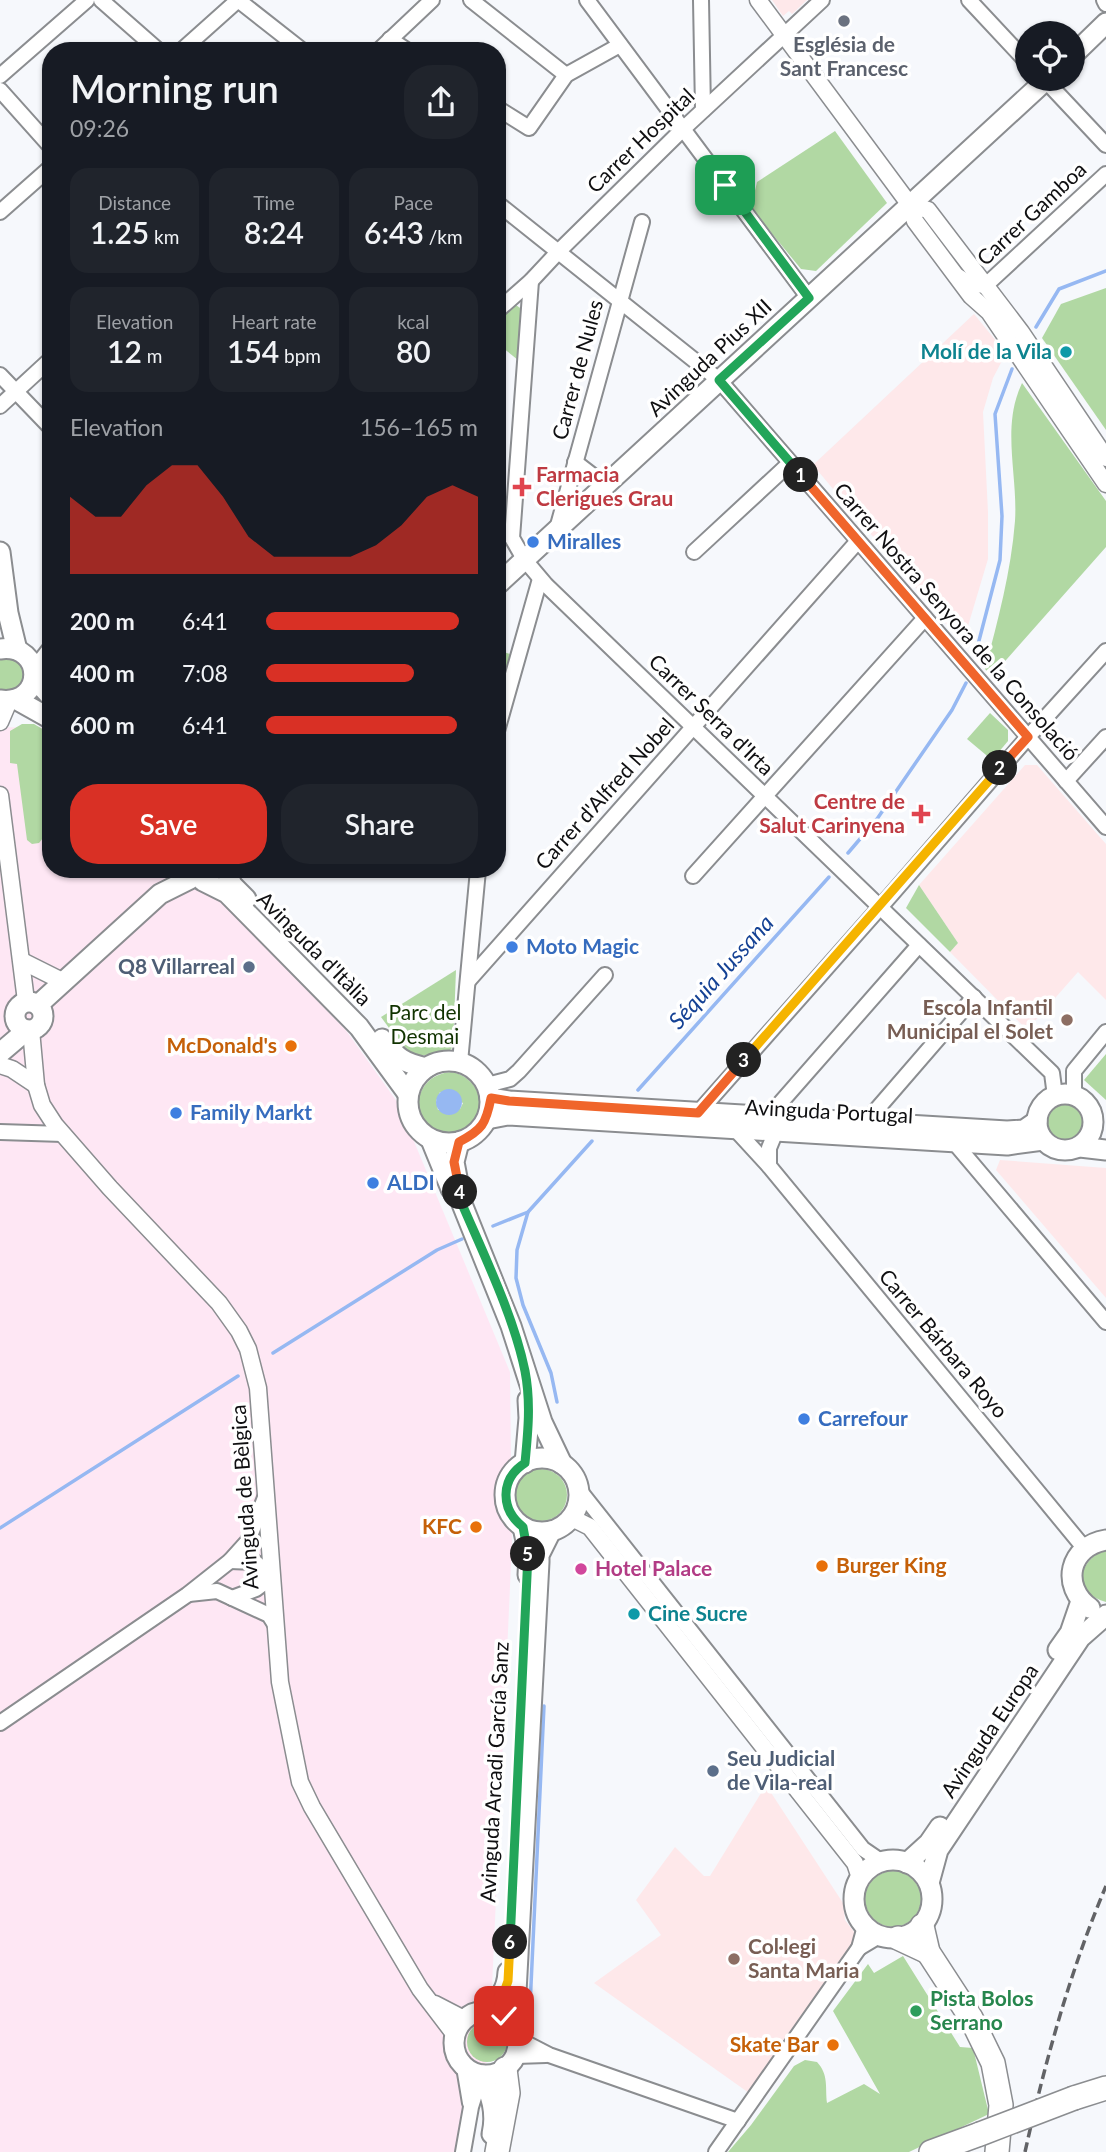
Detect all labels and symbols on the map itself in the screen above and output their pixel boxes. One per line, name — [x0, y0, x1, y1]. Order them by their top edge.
marker: Església de Sant Francesc — [836, 13, 852, 29]
place label: Església de Sant Francesc — [780, 31, 908, 80]
street label: Carrer Hospital — [581, 82, 699, 197]
pin — [695, 155, 755, 215]
street label: Carrer Gamboa — [971, 156, 1091, 270]
street label: Avinguda Pius XII — [642, 293, 776, 421]
street label: Carrer de Nules — [546, 297, 607, 442]
place label: Molí de la Vila — [921, 338, 1052, 363]
marker: Molí de la Vila — [1058, 344, 1074, 360]
pin: 1 — [784, 458, 818, 492]
place label: Farmacia Clerigues Grau — [536, 461, 673, 510]
street label: Carrer Nostra Senyora de la Consolació — [830, 477, 1085, 765]
marker: Farmacia Clerigues Grau — [514, 479, 530, 495]
place label: Miralles — [547, 528, 621, 553]
marker: Miralles — [525, 534, 541, 550]
street label: Carrer Serra d'Irta — [644, 648, 780, 780]
street label: Carrer d'Alfred Nobel — [529, 712, 678, 874]
pin: 2 — [982, 750, 1018, 786]
place label: Centre de Salut Carinyena — [759, 788, 905, 837]
marker: Centre de Salut Carinyena — [911, 804, 931, 824]
street label: Avinguda d'Itàlia — [253, 886, 377, 1010]
water label: Séquia Jussana — [662, 909, 779, 1034]
place label: Moto Magic — [526, 933, 639, 958]
marker: Moto Magic — [504, 939, 520, 955]
place label: Q8 Villarreal — [118, 953, 235, 978]
marker: Q8 Villarreal — [241, 959, 257, 975]
place label: Escola Infantil Municipal el Solet — [887, 994, 1053, 1043]
park label: Parc del Desmai — [388, 999, 462, 1048]
marker: Escola Infantil Municipal el Solet — [1059, 1012, 1075, 1028]
place label: McDonald's — [166, 1032, 277, 1057]
marker: McDonald's — [283, 1038, 299, 1054]
pin: 3 — [726, 1042, 762, 1078]
street label: Avinguda Portugal — [744, 1094, 914, 1127]
place label: Family Markt — [190, 1099, 312, 1124]
marker: Family Markt — [168, 1105, 184, 1121]
place label: ALDI — [386, 1169, 435, 1194]
pin: 4 — [442, 1174, 477, 1210]
marker: ALDI — [365, 1175, 381, 1191]
street label: Carrer Bárbara Royo — [875, 1264, 1014, 1423]
street label: Avinguda de Bèlgica — [225, 1404, 262, 1590]
place label: Carrefour — [818, 1405, 908, 1430]
marker: Carrefour — [796, 1411, 812, 1427]
place label: KFC — [422, 1513, 462, 1538]
marker: KFC — [468, 1519, 484, 1535]
pin: 5 — [510, 1536, 546, 1572]
place label: Burger King — [836, 1552, 946, 1577]
place label: Hotel Palace — [595, 1555, 712, 1580]
marker: Burger King — [814, 1558, 830, 1574]
marker: Hotel Palace — [573, 1561, 589, 1577]
place label: Cine Sucre — [648, 1600, 747, 1625]
marker: Cine Sucre — [626, 1606, 642, 1622]
street label: Avinguda Arcadi García Sanz — [474, 1641, 513, 1903]
street label: Avinguda Europa — [935, 1659, 1043, 1802]
place label: Seu Judicial de Vila-real — [727, 1745, 835, 1794]
marker: Seu Judicial de Vila-real — [705, 1763, 721, 1779]
pin: 6 — [492, 1924, 528, 1960]
place label: Col·legi Santa Maria — [748, 1933, 859, 1982]
marker: Col·legi Santa Maria — [726, 1951, 742, 1967]
place label: Pista Bolos Serrano — [930, 1985, 1033, 2034]
pin — [474, 1986, 534, 2046]
marker: Pista Bolos Serrano — [908, 2003, 924, 2019]
place label: Skate Bar — [730, 2031, 819, 2056]
marker: Skate Bar — [825, 2037, 841, 2053]

